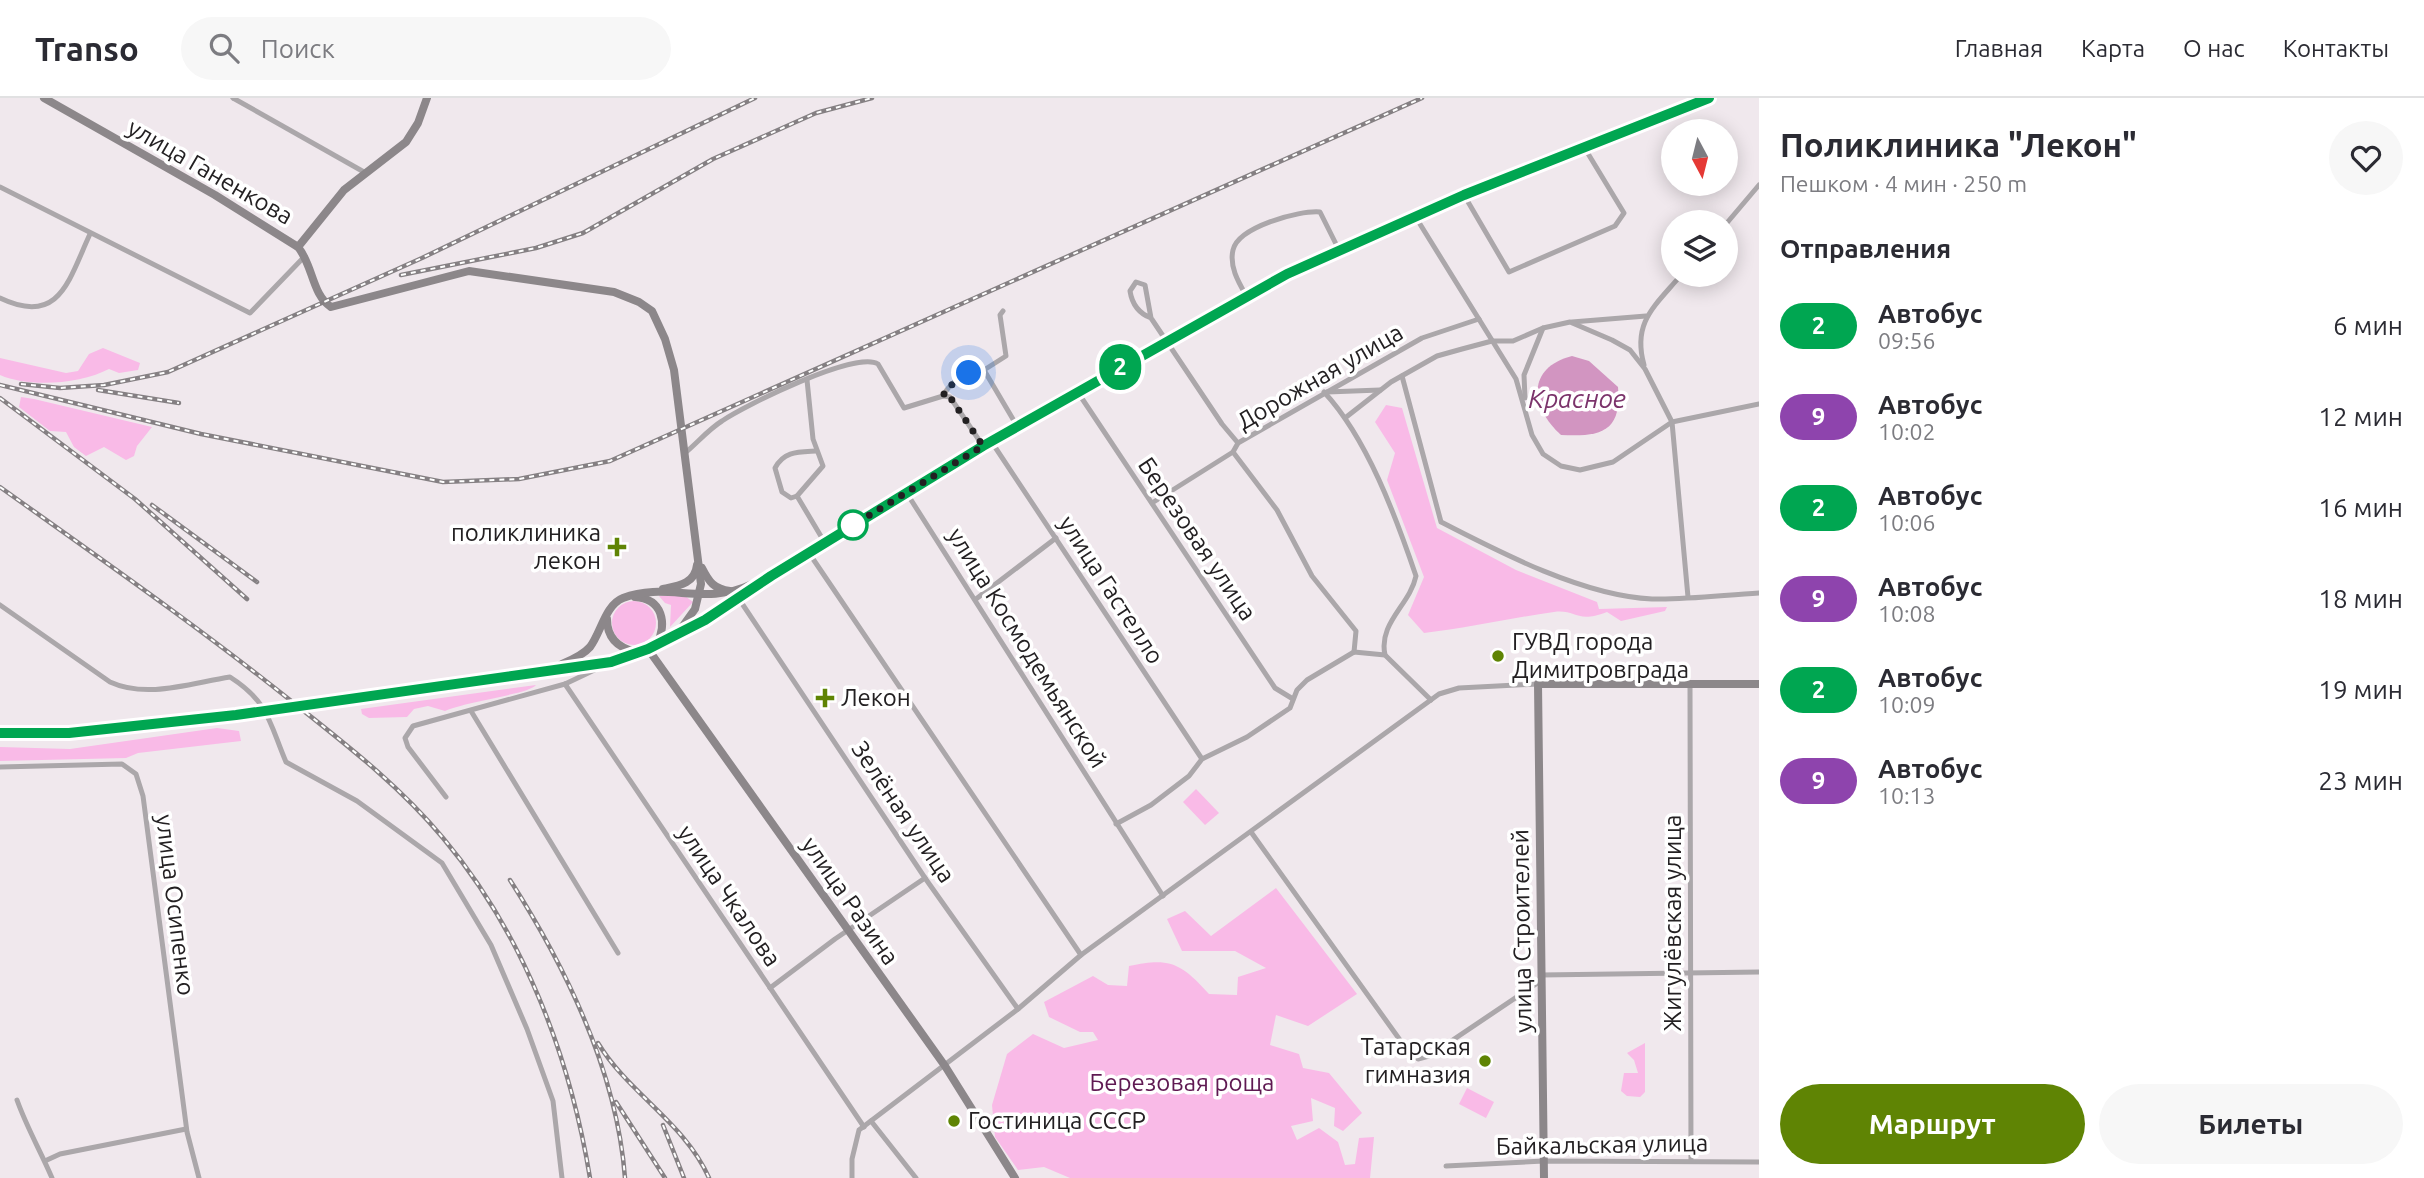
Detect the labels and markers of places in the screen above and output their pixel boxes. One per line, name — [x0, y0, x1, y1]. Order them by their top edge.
unlabelled marker — [838, 510, 868, 540]
place label: поликлиника лекон — [451, 519, 601, 574]
marker: поликлиника лекон — [607, 537, 627, 557]
place label: ГУВД города Димитровграда — [1512, 628, 1689, 683]
marker: ГУВД города Димитровграда — [1490, 648, 1506, 664]
place label: Лекон — [841, 684, 911, 711]
marker: Лекон — [815, 688, 835, 708]
place label: Татарская гимназия — [1360, 1033, 1471, 1088]
marker: Татарская гимназия — [1477, 1053, 1493, 1069]
place label: Гостиница СССР — [968, 1107, 1146, 1134]
marker: Гостиница СССР — [946, 1113, 962, 1129]

